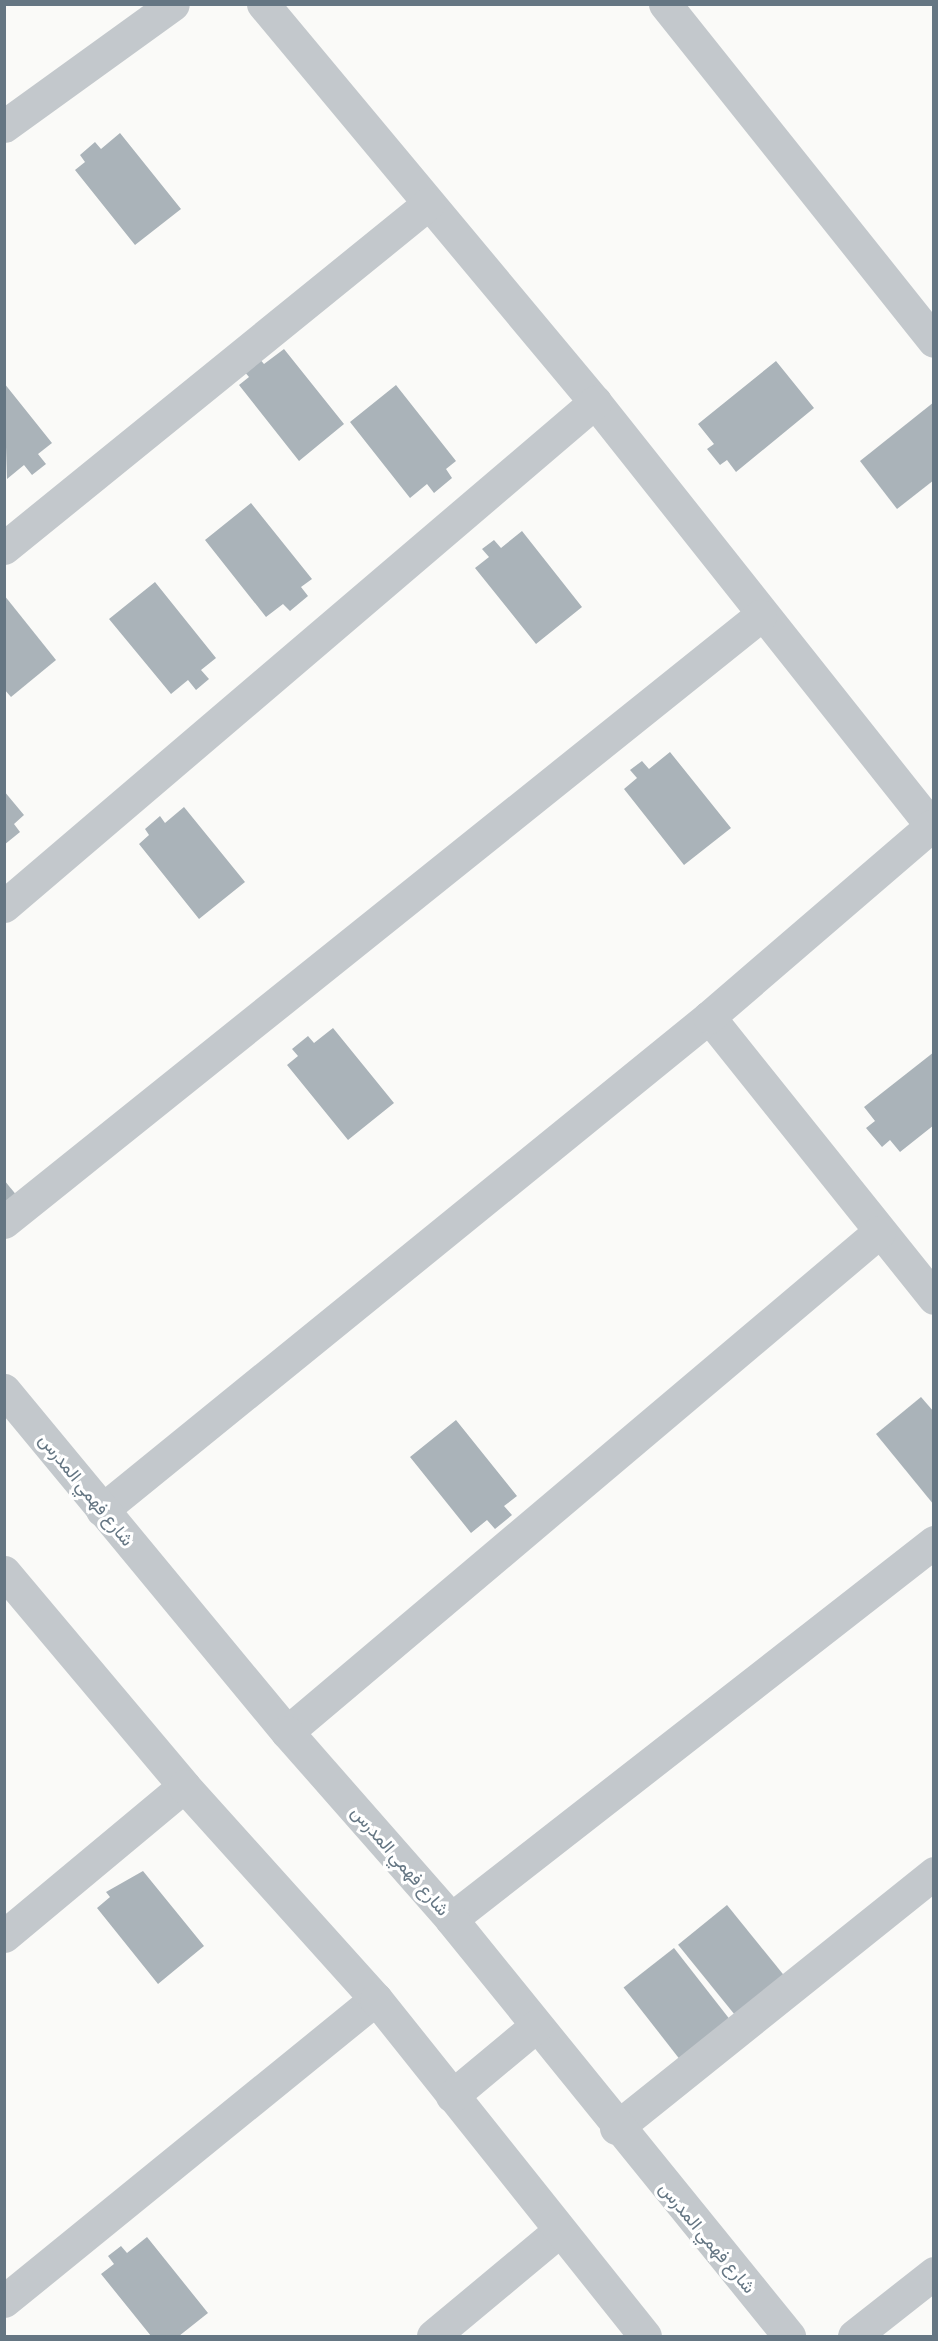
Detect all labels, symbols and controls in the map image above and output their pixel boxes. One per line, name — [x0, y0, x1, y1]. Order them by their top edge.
street label: شارع فهمي المدرس — [34, 1429, 138, 1551]
street label: شارع فهمي المدرس — [346, 1802, 454, 1920]
street label: شارع فهمي المدرس — [654, 2178, 760, 2298]

